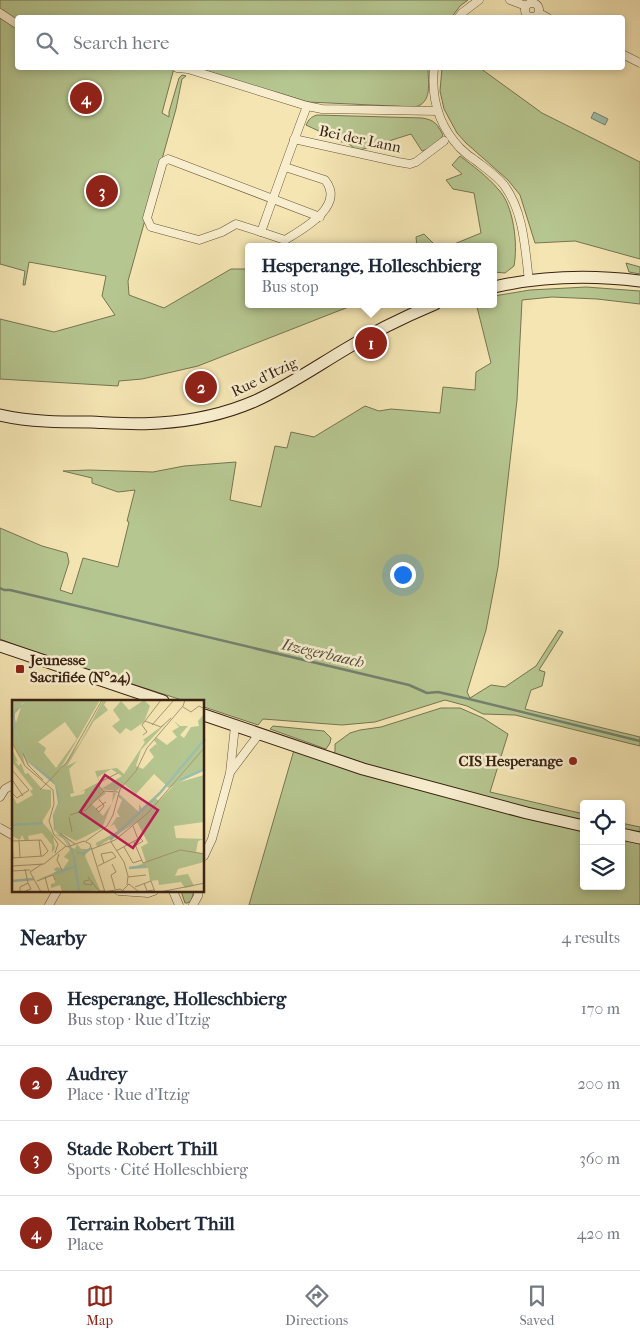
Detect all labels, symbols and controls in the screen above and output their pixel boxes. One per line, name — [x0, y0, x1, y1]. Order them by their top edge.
search box — [15, 15, 625, 70]
icon: search — [33, 29, 61, 57]
text: Search here — [73, 32, 169, 54]
pin: 4 — [70, 79, 102, 117]
street label: Bei der Lann — [317, 122, 403, 157]
pin: 3 — [86, 172, 118, 210]
popup — [245, 243, 497, 308]
text: Hesperange, Holleschbierg — [261, 255, 481, 277]
text: Bus stop — [261, 277, 319, 296]
pin: 1 — [355, 324, 387, 362]
street label: Rue d'Itzig — [228, 353, 301, 401]
pin: 2 — [185, 368, 217, 406]
your location — [390, 562, 416, 588]
water label: Itzegerbaach — [279, 634, 366, 672]
place label: Jeunesse Sacrifiée (N°24) — [28, 651, 130, 686]
marker: Jeunesse Sacrifiée (N°24) — [14, 663, 26, 675]
inset map — [12, 700, 205, 892]
place label: CIS Hesperange — [458, 752, 564, 770]
marker: CIS Hesperange — [567, 755, 579, 767]
map controls — [580, 800, 625, 890]
button: locate — [580, 800, 625, 845]
button: layers — [580, 845, 625, 890]
text: Nearby — [20, 926, 86, 950]
text: 4 results — [562, 928, 620, 947]
text: Hesperange, Holleschbierg — [67, 988, 286, 1010]
text: 1 — [33, 999, 39, 1018]
text: 170 m — [581, 999, 620, 1018]
text: Bus stop · Rue d'Itzig — [67, 1010, 210, 1029]
text: Audrey — [67, 1063, 127, 1085]
text: 2 — [32, 1074, 40, 1093]
text: 200 m — [577, 1074, 620, 1093]
text: Place · Rue d'Itzig — [67, 1085, 189, 1104]
text: Stade Robert Thill — [67, 1138, 218, 1160]
text: 3 — [33, 1149, 39, 1168]
text: 360 m — [579, 1149, 620, 1168]
text: Sports · Cité Holleschbierg — [67, 1160, 248, 1179]
text: Terrain Robert Thill — [67, 1213, 235, 1235]
text: 4 — [31, 1224, 41, 1243]
text: 420 m — [577, 1224, 620, 1243]
text: Place — [67, 1235, 103, 1254]
tab: Map — [86, 1282, 114, 1329]
tab: Directions — [285, 1282, 348, 1329]
tab: Saved — [520, 1282, 554, 1329]

